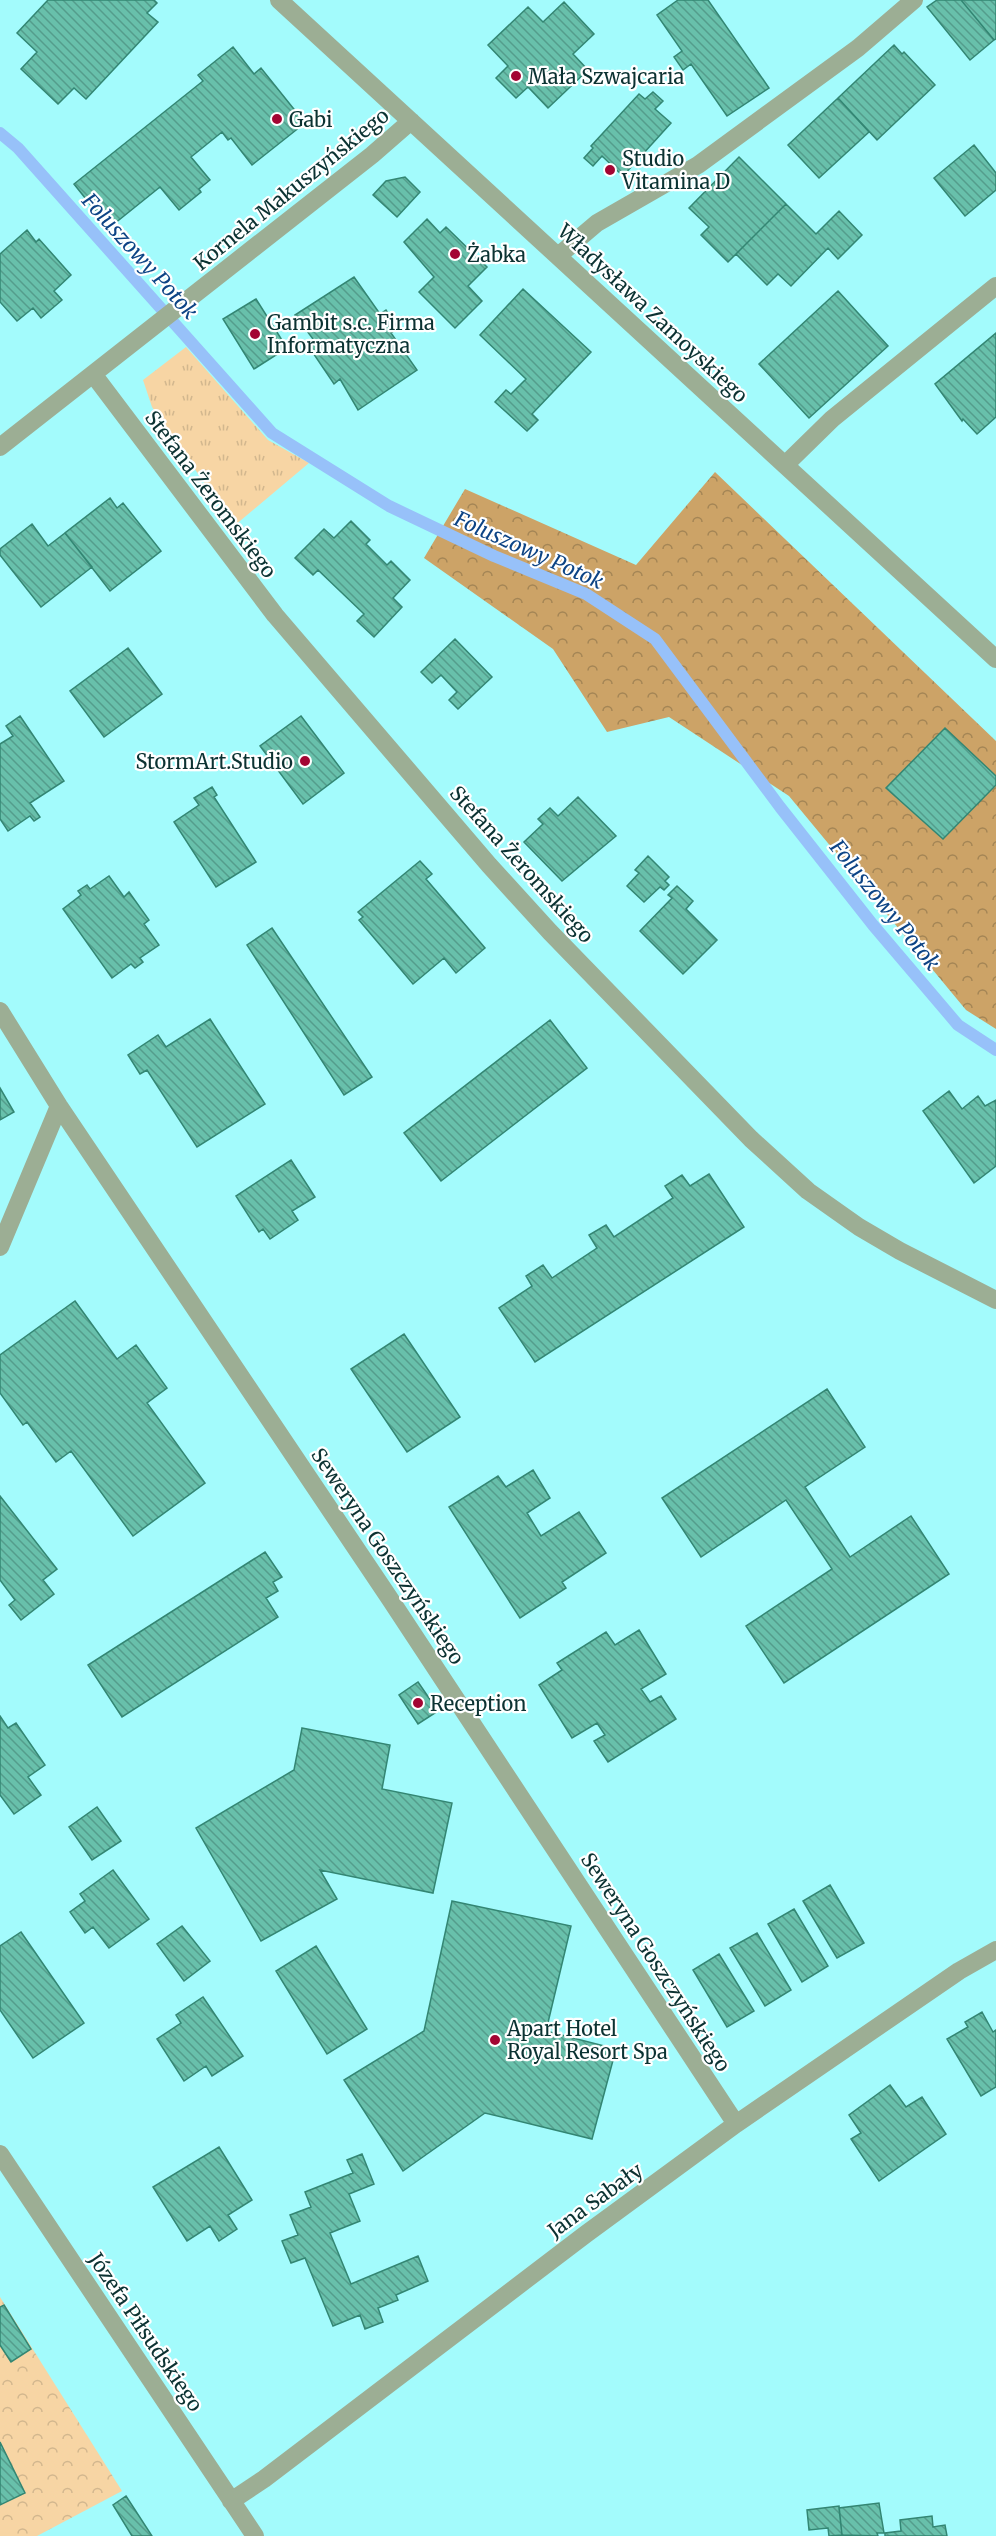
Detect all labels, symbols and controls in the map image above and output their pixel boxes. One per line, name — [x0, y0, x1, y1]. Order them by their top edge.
place label: Mała Szwajcaria — [528, 64, 684, 89]
marker: Mała Szwajcaria — [509, 69, 523, 83]
street label: Kornela Makuszyńskiego — [188, 102, 394, 275]
place label: Gabi — [289, 107, 332, 132]
marker: Gabi — [270, 112, 284, 126]
place label: Studio Vitamina D — [621, 146, 730, 194]
marker: Studio Vitamina D — [603, 163, 617, 177]
water label: Foluszowy Potok — [76, 187, 204, 325]
street label: Władysława Zamoyskiego — [552, 218, 753, 408]
place label: Żabka — [467, 242, 526, 267]
marker: Żabka — [448, 247, 462, 261]
place label: Gambit s.c. Firma Informatyczna — [267, 310, 435, 358]
marker: Gambit s.c. Firma Informatyczna — [248, 327, 262, 341]
street label: Stefana Żeromskiego — [140, 406, 282, 583]
water label: Foluszowy Potok — [449, 505, 608, 595]
place label: StormArt.Studio — [135, 749, 293, 774]
marker: StormArt.Studio — [298, 754, 312, 768]
street label: Stefana Żeromskiego — [445, 780, 599, 948]
water label: Foluszowy Potok — [823, 833, 946, 976]
street label: Seweryna Goszczyńskiego — [306, 1443, 470, 1669]
place label: Reception — [430, 1691, 526, 1716]
marker: Reception — [411, 1696, 425, 1710]
street label: Seweryna Goszczyńskiego — [576, 1848, 736, 2076]
place label: Apart Hotel Royal Resort Spa — [506, 2016, 668, 2064]
marker: Apart Hotel Royal Resort Spa — [488, 2033, 502, 2047]
street label: Jana Sabały — [542, 2157, 648, 2243]
street label: Józefa Piłsudskiego — [83, 2247, 209, 2416]

